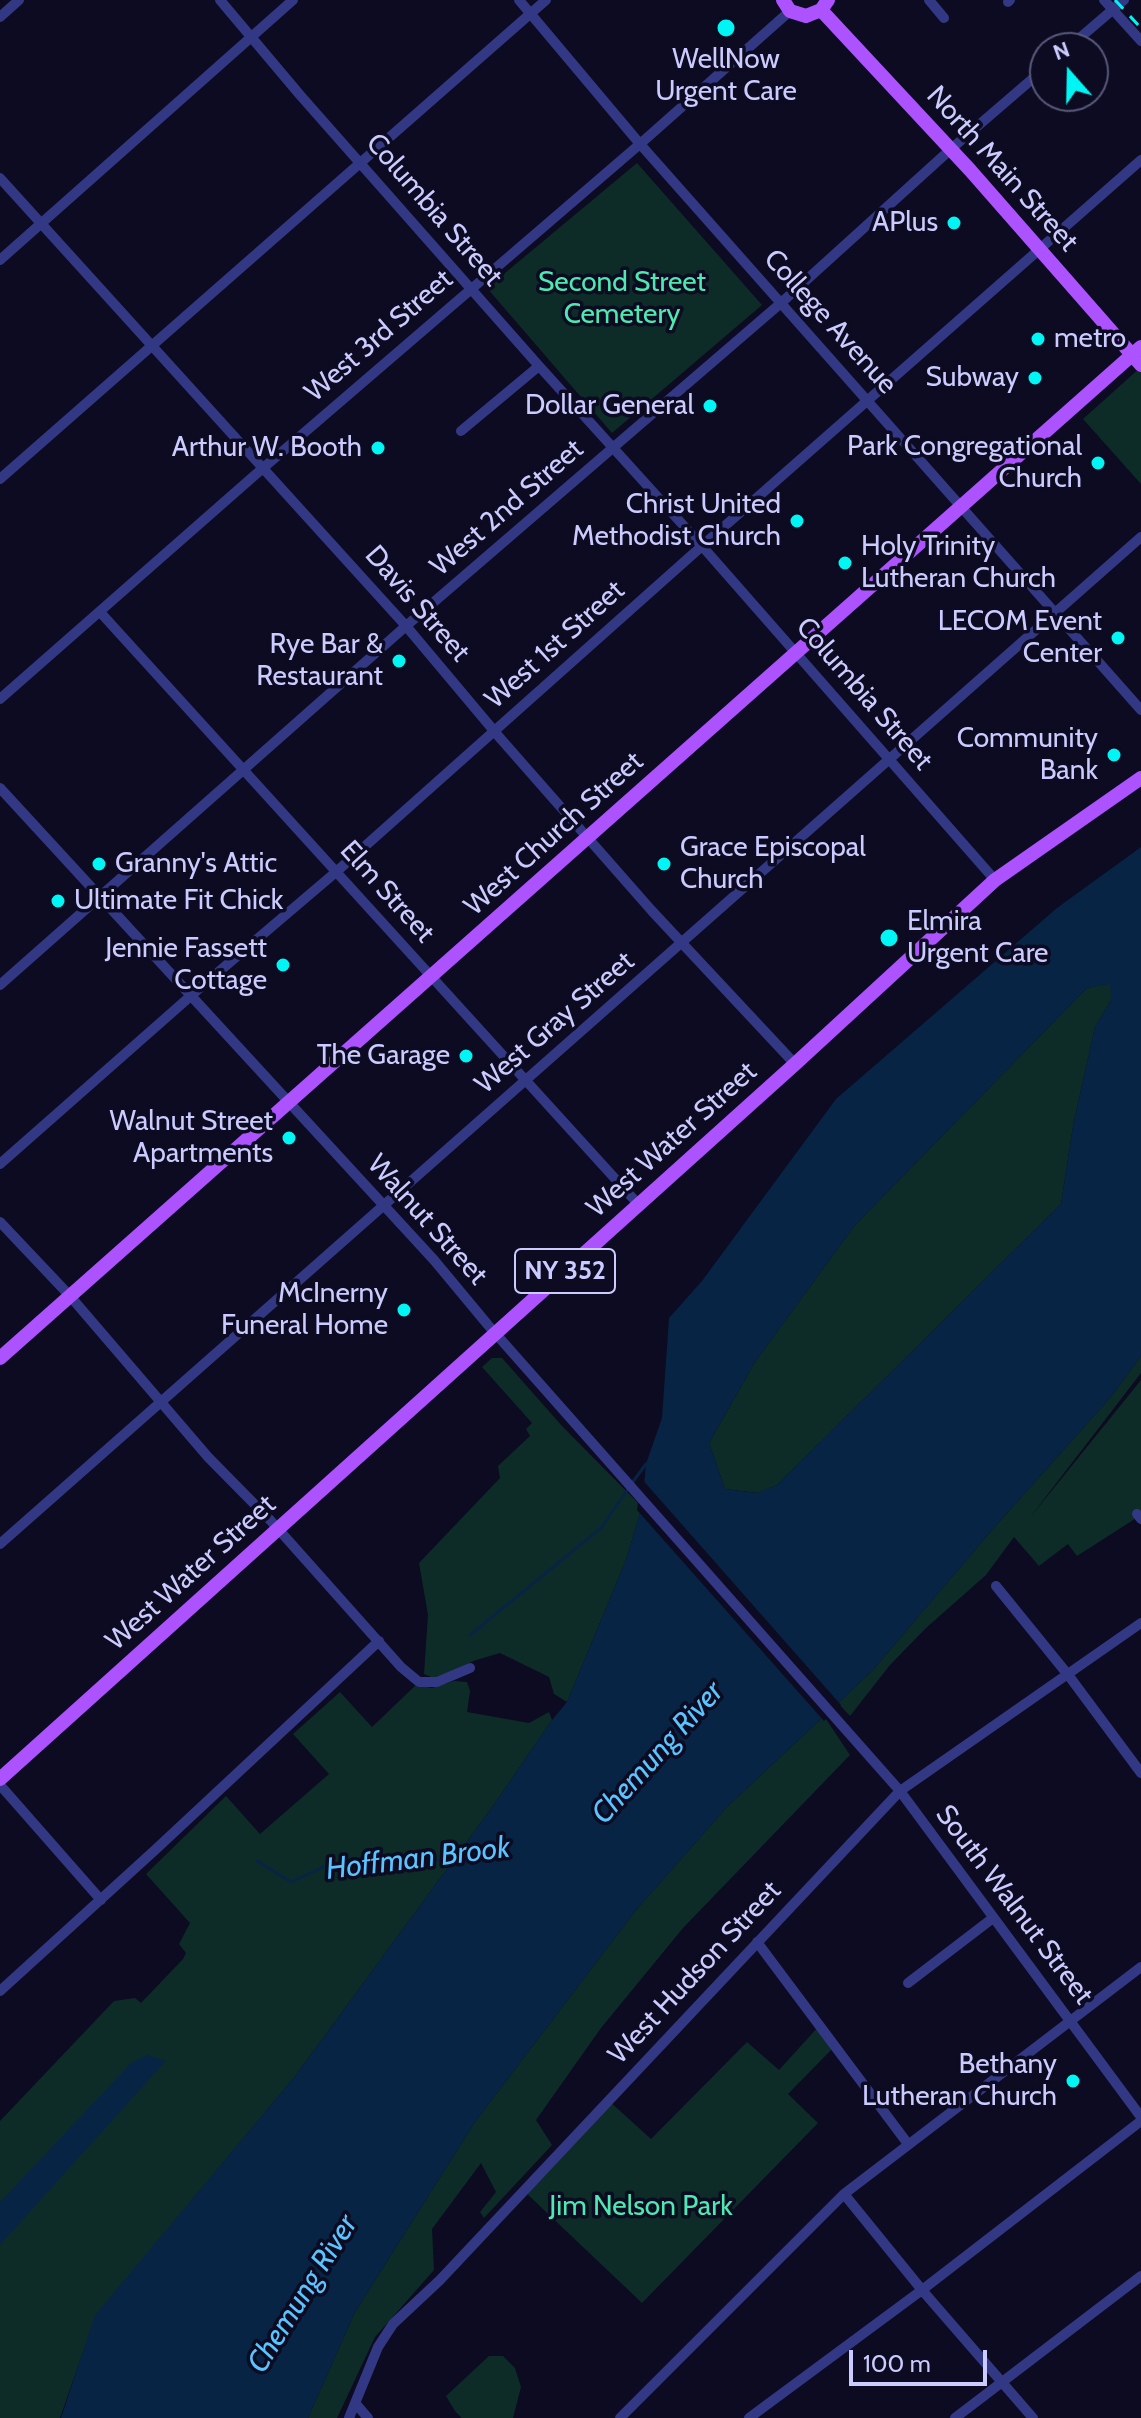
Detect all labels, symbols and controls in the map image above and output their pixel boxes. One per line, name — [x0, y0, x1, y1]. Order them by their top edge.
marker: WellNow Urgent Care — [715, 17, 737, 39]
north arrow — [1029, 32, 1109, 112]
text: N — [1049, 36, 1073, 66]
place label: WellNow Urgent Care — [655, 43, 797, 109]
street label: North Main Street — [919, 80, 1085, 258]
street label: Columbia Street — [359, 127, 509, 293]
place label: APlus — [872, 206, 938, 240]
marker: APlus — [945, 214, 963, 232]
street label: College Avenue — [756, 243, 904, 401]
street label: West 3rd Street — [298, 263, 460, 409]
park label: Second Street Cemetery — [538, 266, 706, 332]
place label: metro — [1054, 322, 1126, 356]
marker: metro — [1029, 330, 1047, 348]
place label: Subway — [926, 361, 1019, 395]
marker: Subway — [1026, 369, 1044, 387]
place label: Dollar General — [525, 389, 694, 423]
marker: Dollar General — [701, 397, 719, 415]
place label: Park Congregational Church — [847, 430, 1082, 496]
place label: Arthur W. Booth — [172, 431, 362, 465]
street label: West 2nd Street — [424, 433, 590, 583]
marker: Arthur W. Booth — [369, 439, 387, 457]
marker: Park Congregational Church — [1089, 454, 1107, 472]
place label: Christ United Methodist Church — [572, 488, 781, 554]
marker: Christ United Methodist Church — [788, 512, 806, 530]
place label: Holy Trinity Lutheran Church — [861, 530, 1056, 596]
street label: Davis Street — [358, 539, 476, 669]
marker: Holy Trinity Lutheran Church — [836, 554, 854, 572]
street label: West 1st Street — [479, 574, 631, 716]
place label: LECOM Event Center — [938, 605, 1102, 671]
street label: Columbia Street — [789, 611, 939, 777]
place label: Rye Bar & Restaurant — [256, 628, 383, 694]
marker: LECOM Event Center — [1109, 629, 1127, 647]
marker: Rye Bar & Restaurant — [390, 652, 408, 670]
place label: Community Bank — [957, 722, 1098, 788]
street label: West Church Street — [458, 745, 650, 923]
marker: Community Bank — [1105, 746, 1123, 764]
place label: Grace Episcopal Church — [680, 831, 866, 897]
street label: Elm Street — [333, 834, 441, 950]
place label: Granny's Attic — [115, 847, 277, 881]
marker: Granny's Attic — [90, 855, 108, 873]
marker: Grace Episcopal Church — [655, 855, 673, 873]
place label: Ultimate Fit Chick — [74, 884, 283, 918]
marker: Ultimate Fit Chick — [49, 892, 67, 910]
place label: Elmira Urgent Care — [907, 905, 1048, 971]
marker: Elmira Urgent Care — [878, 927, 900, 949]
place label: Jennie Fassett Cottage — [105, 932, 267, 998]
street label: West Gray Street — [469, 945, 641, 1101]
marker: Jennie Fassett Cottage — [274, 956, 292, 974]
place label: The Garage — [317, 1039, 450, 1073]
marker: The Garage — [457, 1047, 475, 1065]
street label: West Water Street — [580, 1055, 764, 1225]
place label: Walnut Street Apartments — [110, 1105, 273, 1171]
marker: Walnut Street Apartments — [280, 1129, 298, 1147]
street label: Walnut Street — [360, 1148, 494, 1292]
road number: NY 352 — [515, 1249, 615, 1293]
place label: McInerny Funeral Home — [221, 1277, 388, 1343]
marker: McInerny Funeral Home — [395, 1301, 413, 1319]
street label: West Water Street — [99, 1488, 283, 1658]
water label: Chemung River — [585, 1674, 731, 1832]
street label: South Walnut Street — [928, 1799, 1100, 2011]
water label: Hoffman Brook — [324, 1830, 512, 1888]
street label: West Hudson Street — [602, 1875, 788, 2071]
place label: Bethany Lutheran Church — [862, 2048, 1057, 2114]
marker: Bethany Lutheran Church — [1064, 2072, 1082, 2090]
park label: Jim Nelson Park — [549, 2190, 733, 2224]
water label: Chemung River — [240, 2208, 366, 2380]
scale bar — [853, 2334, 991, 2384]
text: 100 m — [863, 2349, 931, 2378]

